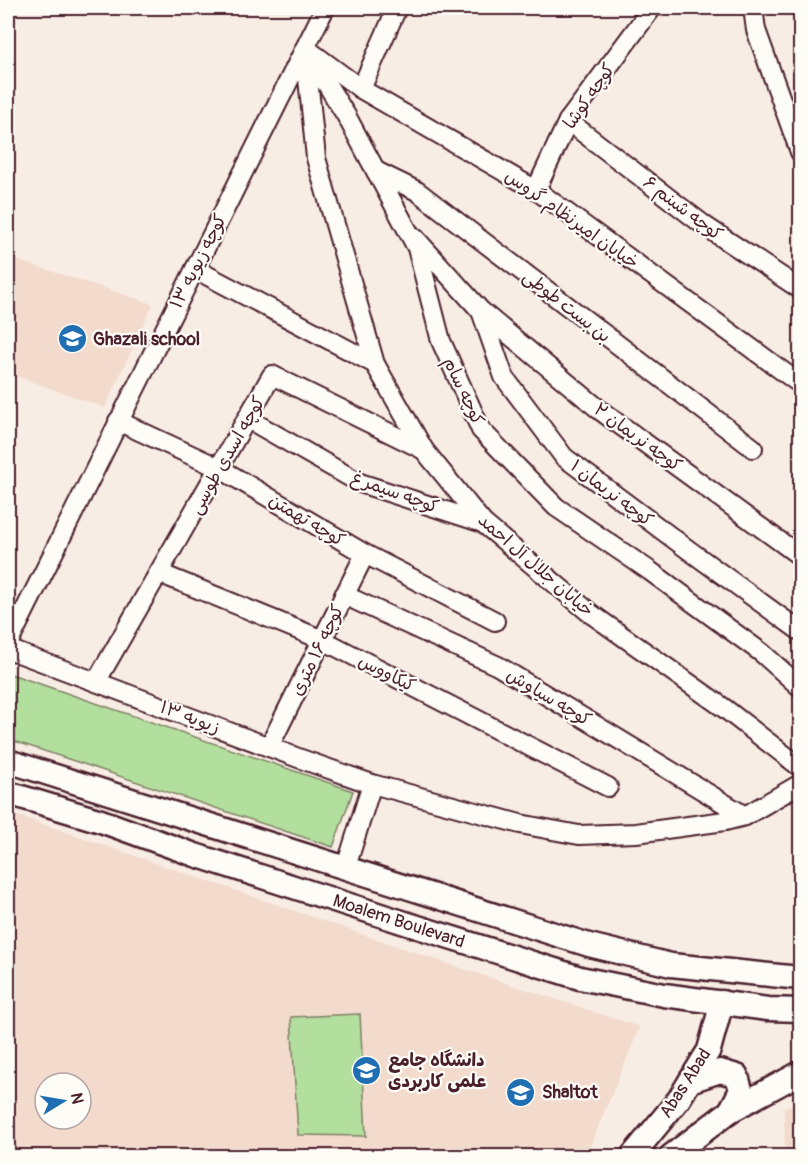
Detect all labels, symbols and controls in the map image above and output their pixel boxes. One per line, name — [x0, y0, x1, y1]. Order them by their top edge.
street label: کوچه کوشا — [558, 59, 621, 134]
street label: خیابان امیرنظام گروس — [499, 165, 643, 276]
street label: کوچه شبنم ۶ — [637, 171, 727, 248]
street label: کوچه زیویه ۱۳ — [165, 210, 232, 312]
street label: بن بست طوطی — [518, 265, 615, 348]
school or university icon: Ghazali school — [56, 323, 88, 355]
place label: Ghazali school — [93, 328, 200, 351]
street label: کوچه سام — [436, 354, 489, 430]
street label: کوچه اسدی طوسی — [184, 392, 271, 518]
street label: کوچه نریمان ۲ — [589, 398, 687, 477]
street label: کوچه نریمان ۱ — [566, 455, 658, 532]
street label: کوچه سیمرغ — [348, 466, 442, 519]
street label: کوچه تهمتن — [264, 489, 349, 552]
street label: خیابان جلال آل احمد — [473, 509, 598, 622]
street label: کوچه ۱۶ متری — [285, 600, 350, 700]
street label: کیکاووس — [354, 649, 420, 698]
street label: کوچه سیاوش — [502, 663, 596, 732]
street label: زیویه ۱۳ — [156, 696, 223, 739]
street label: Moalem Boulevard — [330, 889, 468, 954]
street label: Abas Abad — [654, 1044, 716, 1122]
place label: دانشگاه جامع علمی کاربردی — [388, 1049, 486, 1093]
school or university icon: دانشگاه جامع علمی کاربردی — [351, 1054, 383, 1086]
north arrow — [33, 1071, 93, 1131]
school or university icon: Shaltot — [505, 1076, 537, 1108]
place label: Shaltot — [542, 1081, 599, 1104]
text: N — [66, 1091, 88, 1106]

